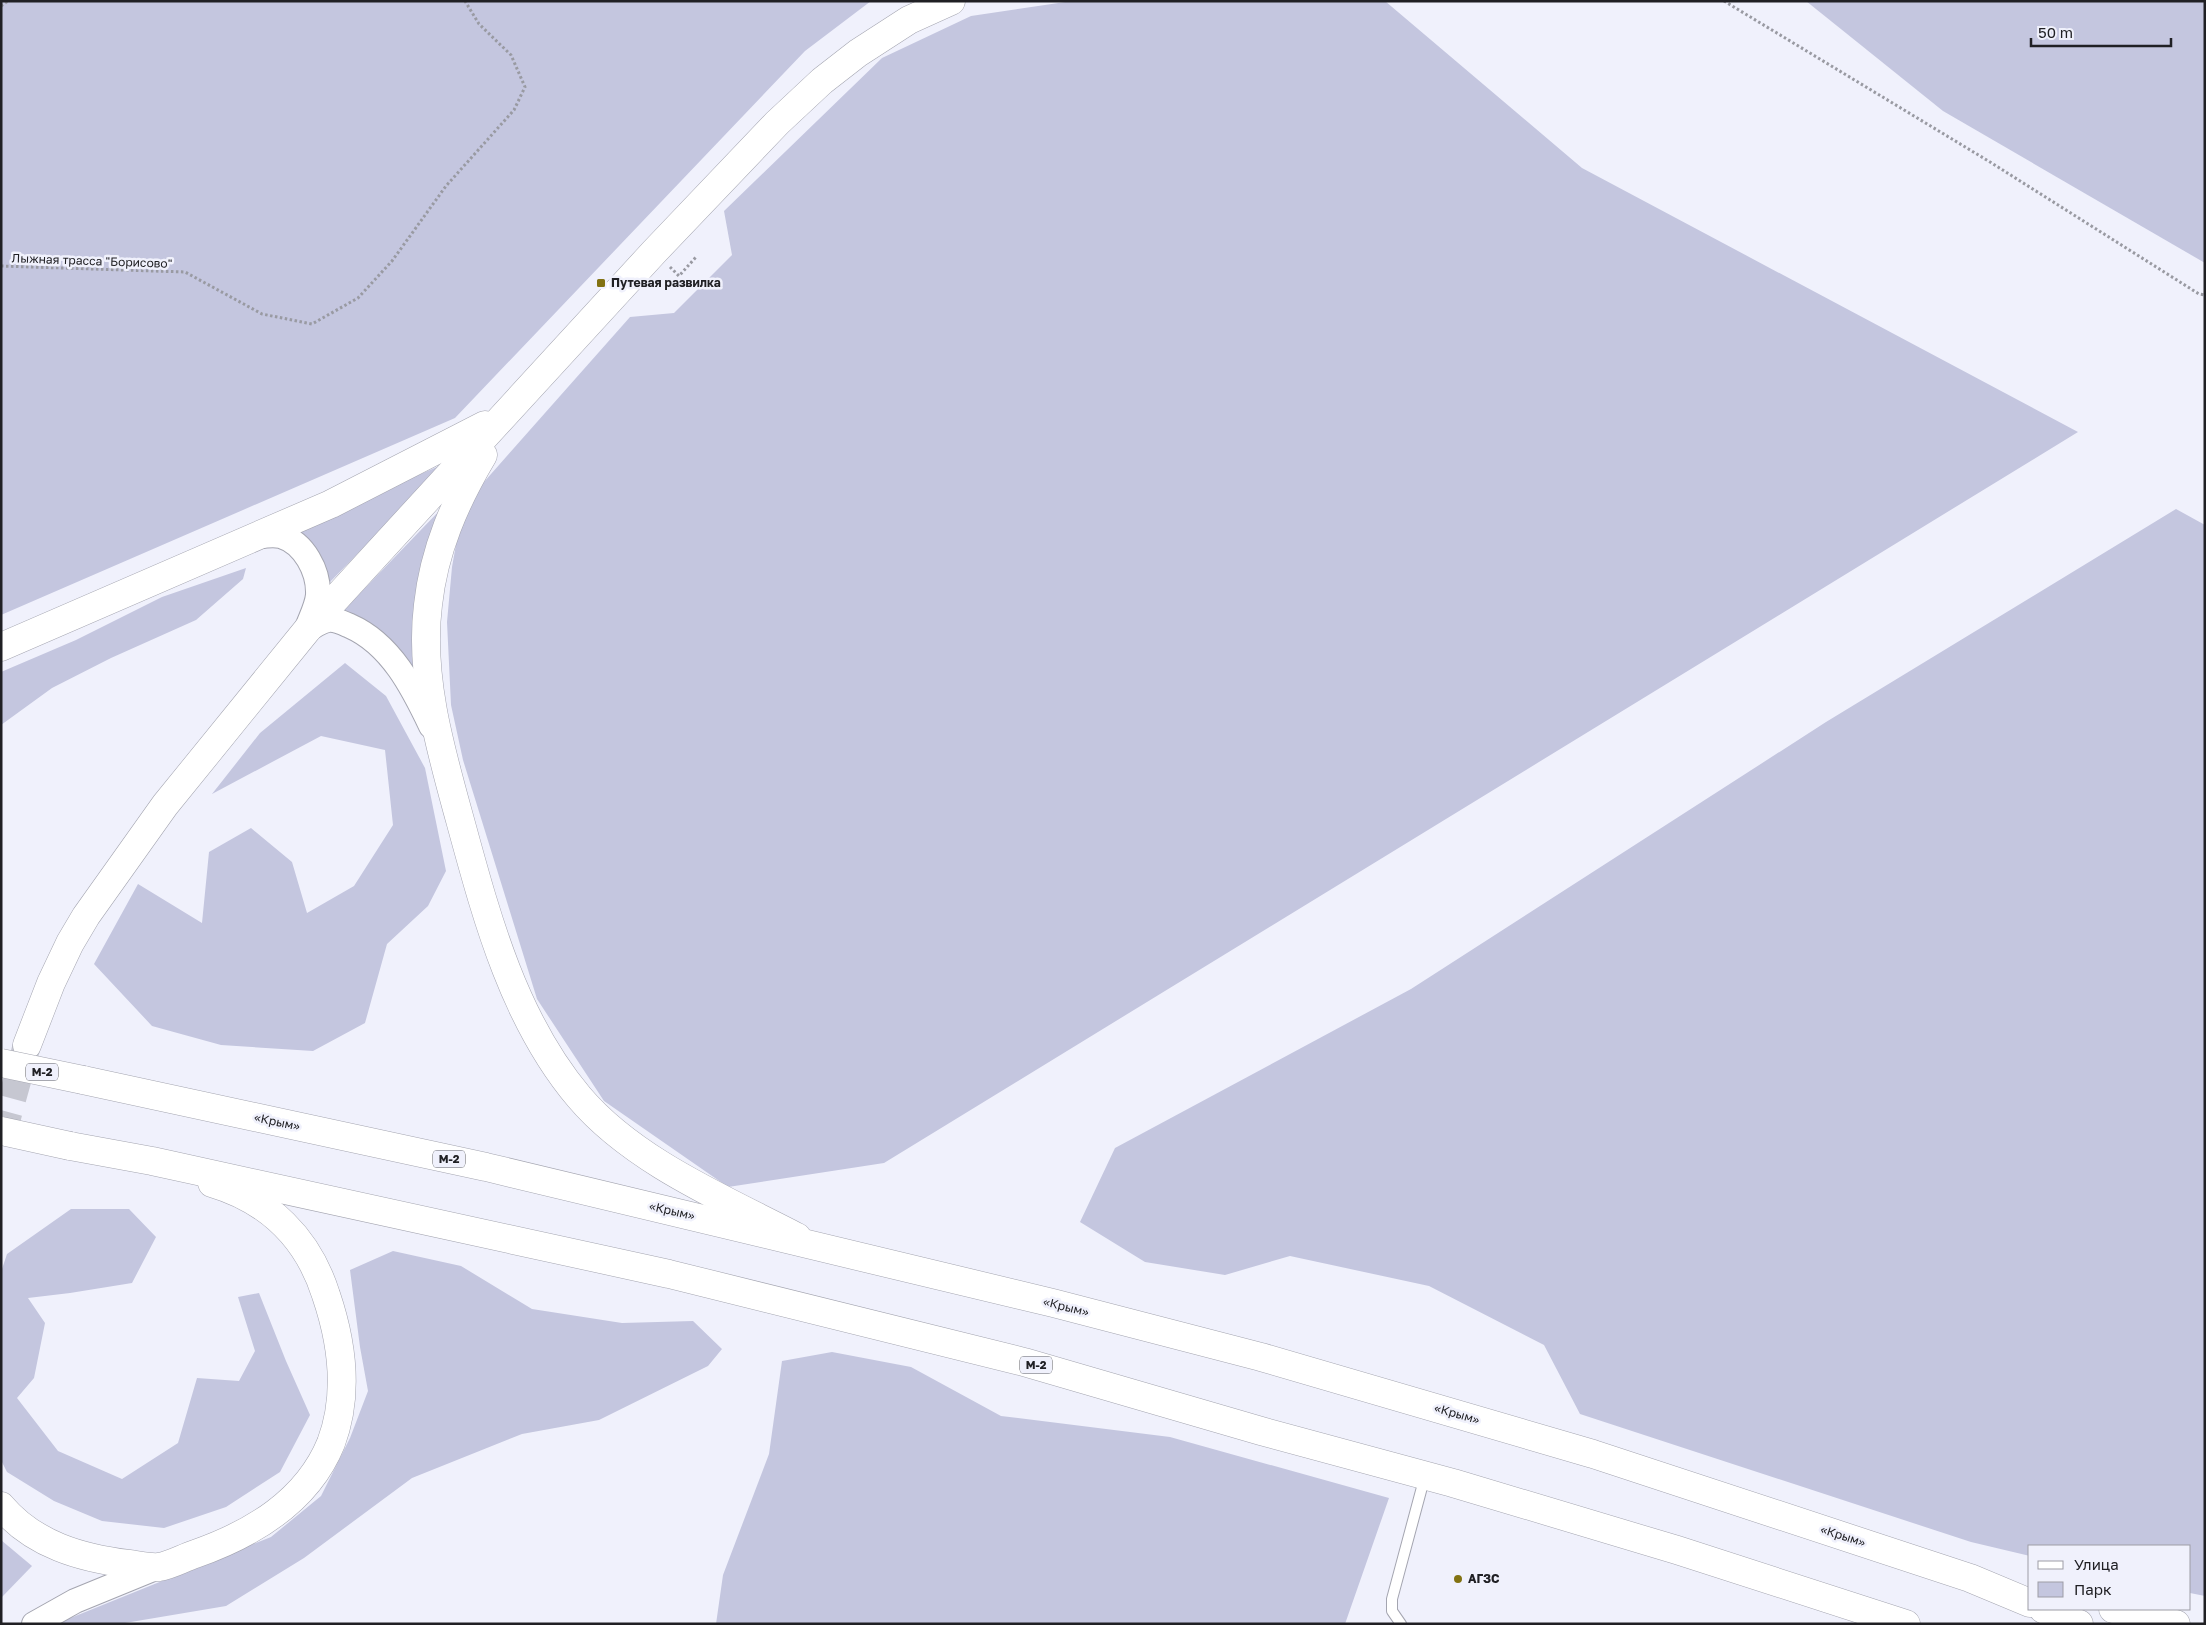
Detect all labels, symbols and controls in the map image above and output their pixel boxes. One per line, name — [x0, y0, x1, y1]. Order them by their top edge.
scale bar — [2031, 15, 2171, 47]
text: 50 m — [2038, 23, 2073, 41]
street label: Лыжная трасса "Борисово" — [11, 250, 173, 271]
place label: Путевая развилка — [611, 275, 721, 290]
marker: Путевая развилка — [595, 277, 607, 289]
road number: М-2 — [26, 1064, 58, 1080]
street label: «Крым» — [253, 1109, 302, 1134]
road number: М-2 — [433, 1150, 465, 1168]
street label: «Крым» — [648, 1198, 697, 1223]
street label: «Крым» — [1042, 1294, 1091, 1319]
road number: М-2 — [1020, 1356, 1052, 1374]
street label: «Крым» — [1433, 1400, 1482, 1427]
street label: «Крым» — [1819, 1521, 1868, 1550]
legend — [2028, 1545, 2191, 1610]
text: Улица — [2074, 1555, 2119, 1573]
place label: АГЗС — [1468, 1571, 1500, 1586]
marker: АГЗС — [1452, 1573, 1464, 1585]
text: Парк — [2074, 1580, 2112, 1598]

